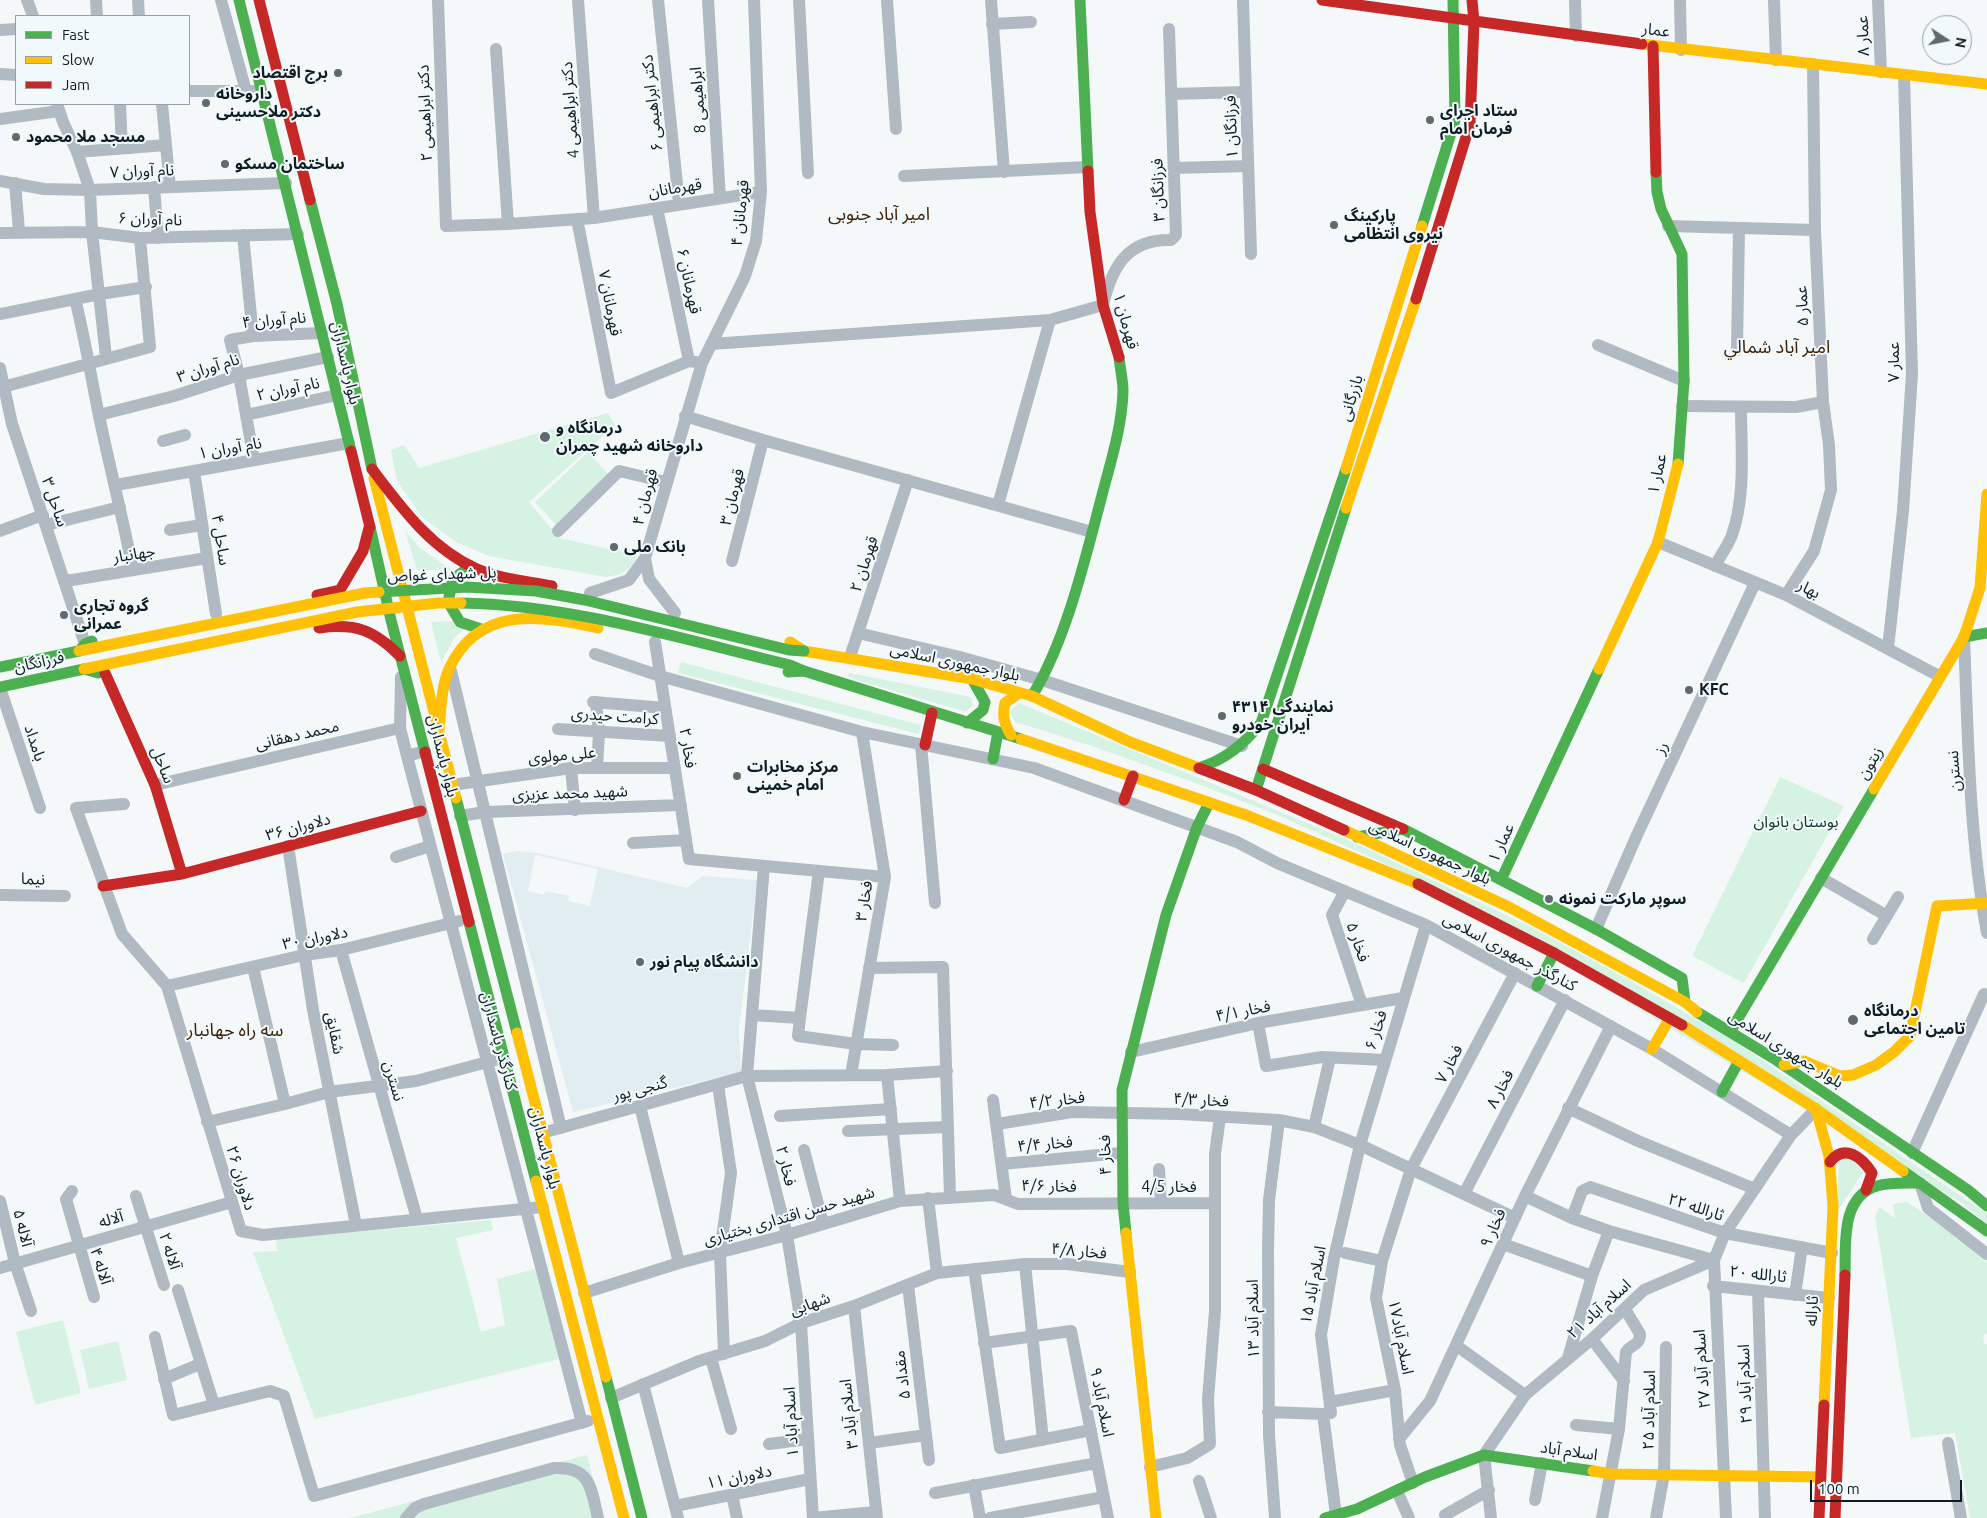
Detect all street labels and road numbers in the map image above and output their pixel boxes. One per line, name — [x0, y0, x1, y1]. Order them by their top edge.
street label: عمار ۸ — [1853, 15, 1873, 57]
street label: عمار — [1641, 19, 1671, 41]
street label: دکتر ابراهیمی ۶ — [637, 54, 667, 152]
street label: دکتر ابراهیمی 4 — [557, 61, 583, 159]
street label: دکتر ابراهیمی ۲ — [414, 64, 436, 162]
street label: ابراهیمی 8 — [686, 66, 710, 134]
street label: فرزانگان ۱ — [1220, 95, 1242, 159]
street label: فرزانگان ۳ — [1147, 158, 1169, 222]
street label: نام آوران ۷ — [110, 160, 174, 182]
street label: قهرمانان — [647, 174, 703, 202]
street label: قهرمانان ۴ — [727, 179, 753, 247]
street label: نام آوران ۶ — [118, 208, 182, 230]
street label: قهرمانان ۶ — [673, 246, 705, 316]
street label: قهرمانان ۷ — [594, 268, 626, 338]
street label: عمار ۵ — [1791, 285, 1813, 327]
street label: قهرمان ۱ — [1109, 291, 1143, 351]
street label: نام آوران ۴ — [241, 308, 307, 332]
street label: بلوار پاسداران — [327, 320, 365, 406]
street label: عمار ۷ — [1884, 342, 1904, 382]
street label: نام آوران ۳ — [174, 349, 242, 387]
street label: نام آوران ۲ — [255, 373, 321, 405]
street label: بازرگانی — [1335, 373, 1367, 423]
street label: نام آوران ۱ — [197, 433, 263, 463]
street label: عمار ۱ — [1643, 452, 1671, 496]
street label: قهرمان ۴ — [628, 467, 662, 527]
street label: قهرمان ۳ — [716, 467, 748, 527]
street label: ساحل ۳ — [38, 475, 72, 529]
street label: ساحل ۴ — [208, 513, 234, 567]
street label: قهرمان ۲ — [846, 534, 882, 594]
street label: جهانبار — [112, 541, 156, 567]
street label: پل شهدای غواص — [387, 562, 497, 586]
street label: بهار — [1794, 575, 1824, 603]
street label: بلوار جمهوری اسلامی — [888, 639, 1022, 685]
street label: فرزانگان — [12, 647, 66, 677]
street label: کرامت حیدری — [571, 703, 659, 729]
street label: بلوار پاسداران — [423, 713, 463, 799]
street label: محمد دهقانی — [253, 716, 341, 754]
street label: بامداد — [20, 722, 50, 764]
street label: فخار ۲ — [675, 726, 701, 770]
street label: رز — [1650, 739, 1672, 757]
street label: علی مولوی — [527, 742, 597, 768]
street label: زیتون — [1853, 743, 1887, 783]
street label: ساحل — [147, 744, 179, 786]
street label: نسترن — [1943, 750, 1965, 792]
street label: شهید محمد عزیزی — [512, 781, 628, 805]
street label: دلاوران ۳۶ — [263, 809, 333, 845]
street label: بلوار جمهوری اسلامی — [1366, 815, 1494, 889]
street label: عمار ۱ — [1484, 821, 1518, 865]
street label: نیما — [21, 869, 45, 889]
street label: فخار ۳ — [851, 879, 877, 923]
street label: کنارگذر جمهوری اسلامی — [1440, 909, 1580, 995]
street label: فخار ۵ — [1342, 920, 1374, 964]
street label: دلاوران ۳۰ — [281, 922, 349, 954]
street label: کنارگذر پاسداران — [477, 990, 521, 1092]
street label: فخار ۴/۱ — [1214, 996, 1272, 1026]
street label: بلوار جمهوری اسلامی — [1725, 1006, 1847, 1092]
street label: فخار ۶ — [1361, 1008, 1391, 1052]
street label: شقایق — [321, 1010, 349, 1056]
street label: فخار ۷ — [1431, 1042, 1467, 1086]
street label: نسترن — [379, 1059, 409, 1103]
street label: فخار ۸ — [1482, 1067, 1518, 1111]
street label: گنجی پور — [611, 1072, 669, 1106]
street label: فخار ۴/۲ — [1028, 1088, 1086, 1112]
street label: فخار ۴/۳ — [1173, 1089, 1229, 1111]
street label: بلوار پاسداران — [525, 1105, 565, 1191]
street label: فخار ۴/۴ — [1016, 1132, 1074, 1156]
street label: فخار ۴ — [1095, 1134, 1115, 1176]
street label: دلاوران ۲۶ — [222, 1143, 260, 1213]
street label: فخار ۲ — [772, 1144, 800, 1188]
street label: فخار ۴/۶ — [1021, 1176, 1077, 1196]
street label: فخار 4/5 — [1141, 1177, 1197, 1197]
street label: شهید حسن اقتداری بختیاری — [701, 1182, 877, 1250]
street label: ثارالله ۲۲ — [1666, 1189, 1726, 1225]
street label: آلاله — [96, 1206, 126, 1232]
street label: فخار ۹ — [1476, 1206, 1510, 1250]
street label: آلاله ۵ — [9, 1207, 37, 1249]
street label: آلاله ۲ — [155, 1230, 185, 1272]
street label: فخار ۴/۸ — [1050, 1239, 1108, 1263]
street label: اسلام آباد ۱۵ — [1296, 1244, 1330, 1326]
street label: آلاله ۴ — [86, 1245, 116, 1287]
street label: ثارالله ۲۰ — [1728, 1261, 1788, 1287]
street label: اسلام آباد ۲۱ — [1563, 1275, 1635, 1343]
street label: اسلام آباد ۱۳ — [1243, 1279, 1263, 1359]
street label: شهابی — [787, 1288, 833, 1320]
street label: ثاراله — [1802, 1295, 1822, 1327]
street label: اسلام آباد۱۷ — [1384, 1298, 1418, 1376]
street label: اسلام آباد ۲۷ — [1690, 1329, 1714, 1409]
street label: اسلام آباد ۲۹ — [1734, 1344, 1756, 1424]
street label: مقداد ۵ — [889, 1349, 915, 1401]
street label: اسلام آباد ۹ — [1086, 1366, 1118, 1438]
street label: اسلام آباد ۲۵ — [1639, 1370, 1659, 1450]
street label: اسلام آباد ۳ — [836, 1378, 862, 1450]
street label: اسلام آباد ۱ — [780, 1386, 802, 1458]
street label: اسلام آباد — [1539, 1437, 1599, 1465]
street label: دلاوران ۱۱ — [705, 1461, 773, 1493]

